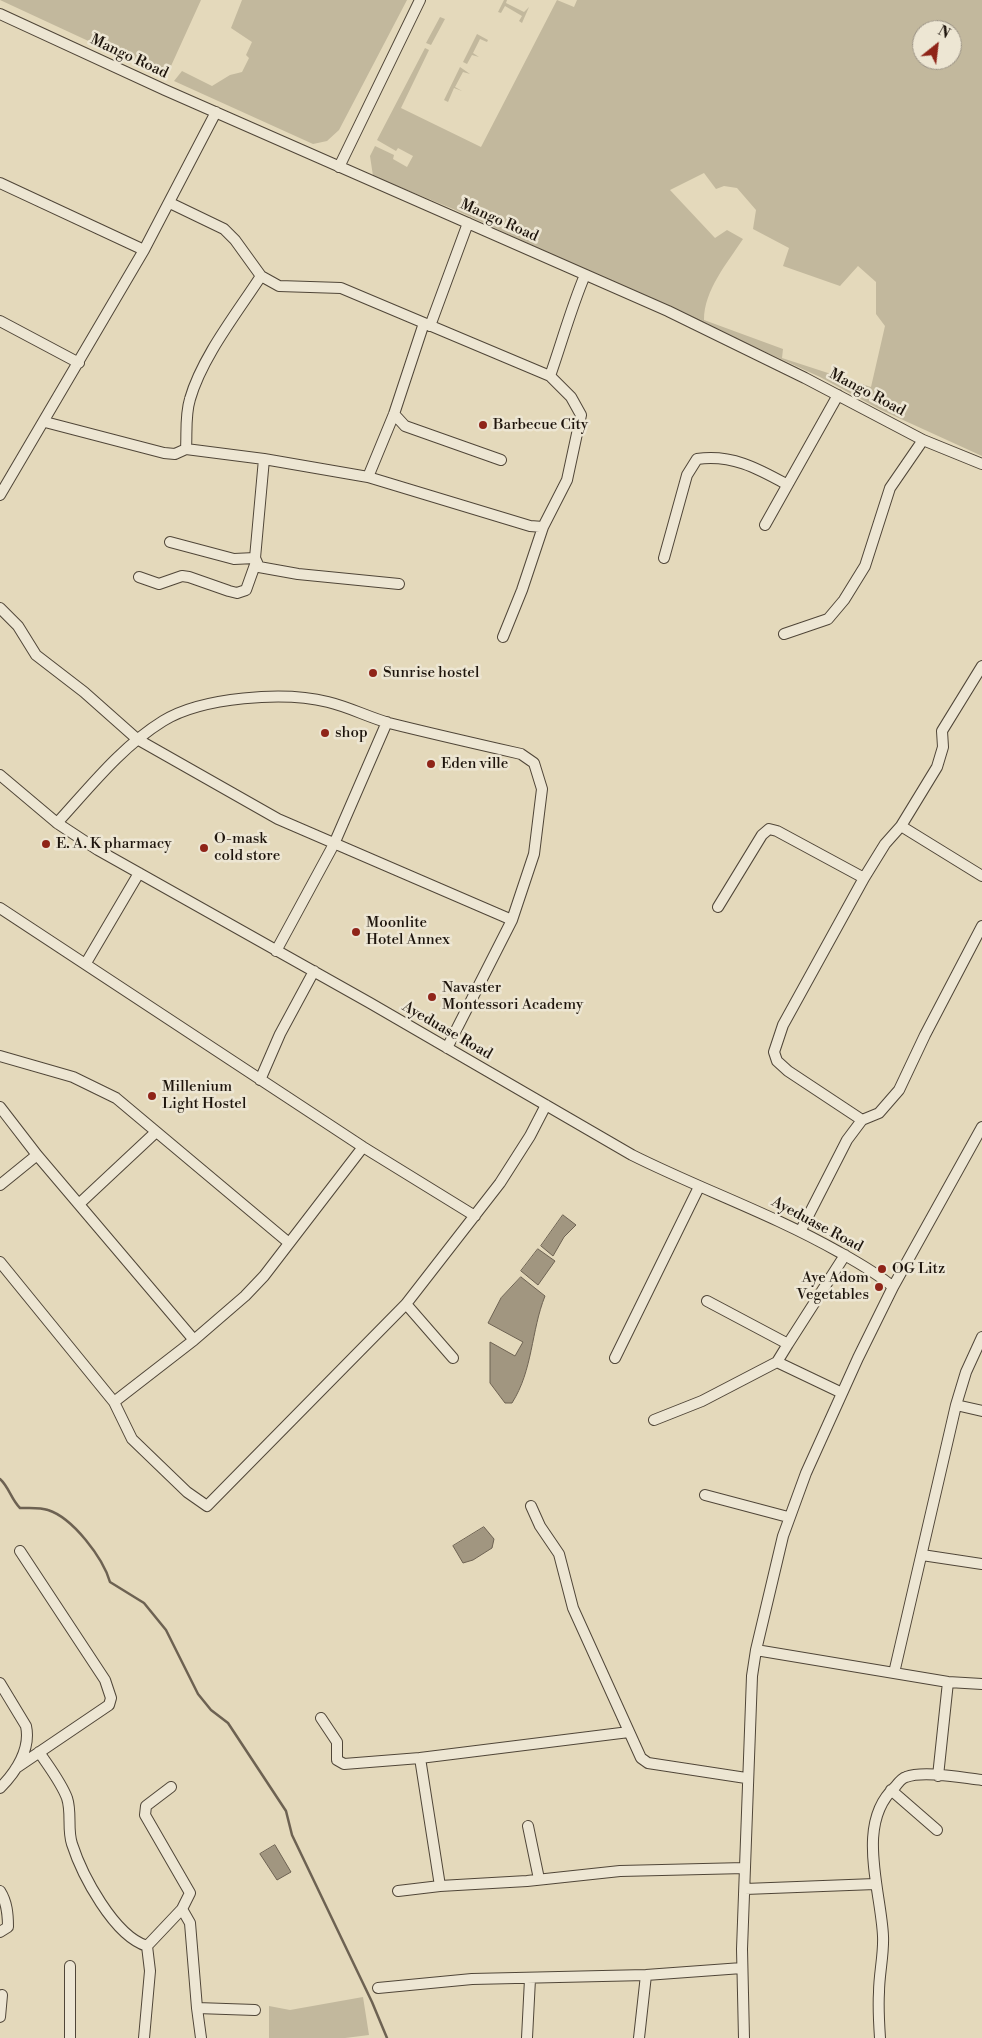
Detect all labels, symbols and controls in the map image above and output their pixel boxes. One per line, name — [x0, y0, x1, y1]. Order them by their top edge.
north arrow — [912, 20, 962, 70]
text: N — [935, 22, 953, 43]
street label: Mango Road — [87, 31, 171, 83]
street label: Mango Road — [457, 196, 541, 246]
street label: Mango Road — [826, 365, 908, 421]
place label: Barbecue City — [493, 416, 588, 434]
marker: Barbecue City — [477, 419, 489, 431]
place label: Sunrise hostel — [383, 664, 479, 682]
marker: Sunrise hostel — [367, 667, 379, 679]
place label: shop — [335, 724, 368, 742]
marker: shop — [319, 727, 331, 739]
place label: Eden ville — [441, 755, 508, 773]
marker: Eden ville — [425, 758, 437, 770]
place label: O-mask cold store — [214, 830, 280, 865]
place label: E. A. K pharmacy — [56, 835, 172, 853]
marker: E. A. K pharmacy — [40, 838, 52, 850]
marker: O-mask cold store — [198, 842, 210, 854]
place label: Moonlite Hotel Annex — [366, 914, 450, 949]
marker: Moonlite Hotel Annex — [350, 926, 362, 938]
place label: Navaster Montessori Academy — [442, 979, 583, 1014]
marker: Navaster Montessori Academy — [426, 991, 438, 1003]
street label: Ayeduase Road — [399, 998, 495, 1064]
place label: Millenium Light Hostel — [162, 1078, 246, 1113]
marker: Millenium Light Hostel — [146, 1090, 158, 1102]
street label: Ayeduase Road — [768, 1193, 866, 1257]
place label: OG Litz — [892, 1260, 945, 1278]
marker: OG Litz — [876, 1263, 888, 1275]
place label: Aye Adom Vegetables — [797, 1269, 869, 1304]
marker: Aye Adom Vegetables — [873, 1281, 885, 1293]

